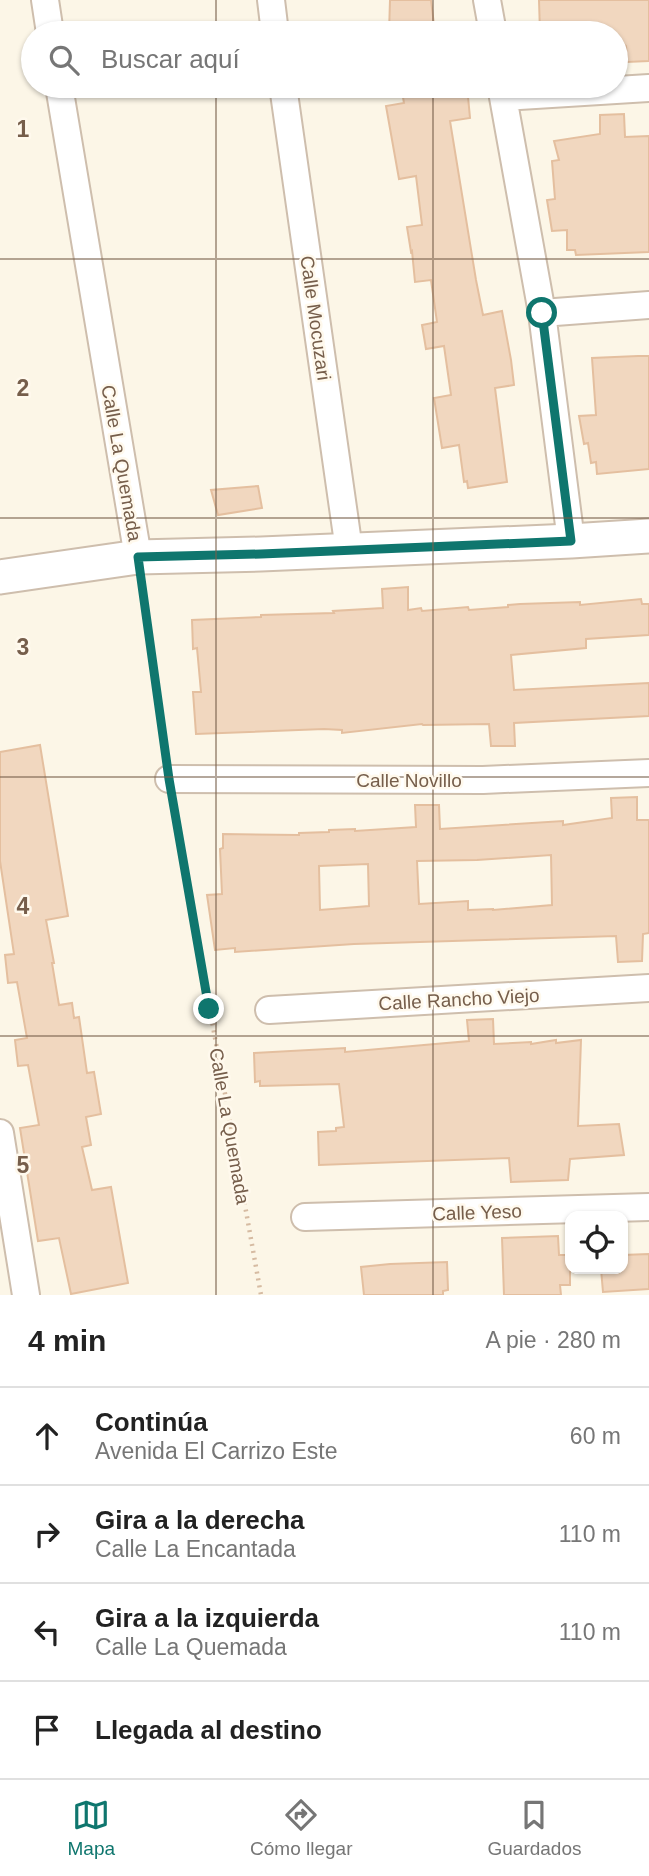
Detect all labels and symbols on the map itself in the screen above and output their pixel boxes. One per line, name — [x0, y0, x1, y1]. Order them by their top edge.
text: 1 — [17, 116, 30, 142]
street label: Calle Mocuzari — [296, 254, 335, 382]
route start — [526, 297, 557, 328]
text: 2 — [17, 375, 29, 401]
street label: Calle La Quemada — [97, 383, 146, 543]
text: 3 — [17, 634, 29, 660]
street label: Calle Novillo — [356, 770, 462, 791]
text: 4 — [17, 893, 30, 919]
street label: Calle Rancho Viejo — [378, 985, 540, 1014]
route end — [193, 993, 224, 1024]
street label: Calle La Quemada — [205, 1046, 254, 1206]
text: 5 — [17, 1152, 30, 1178]
street label: Calle Yeso — [432, 1200, 522, 1225]

